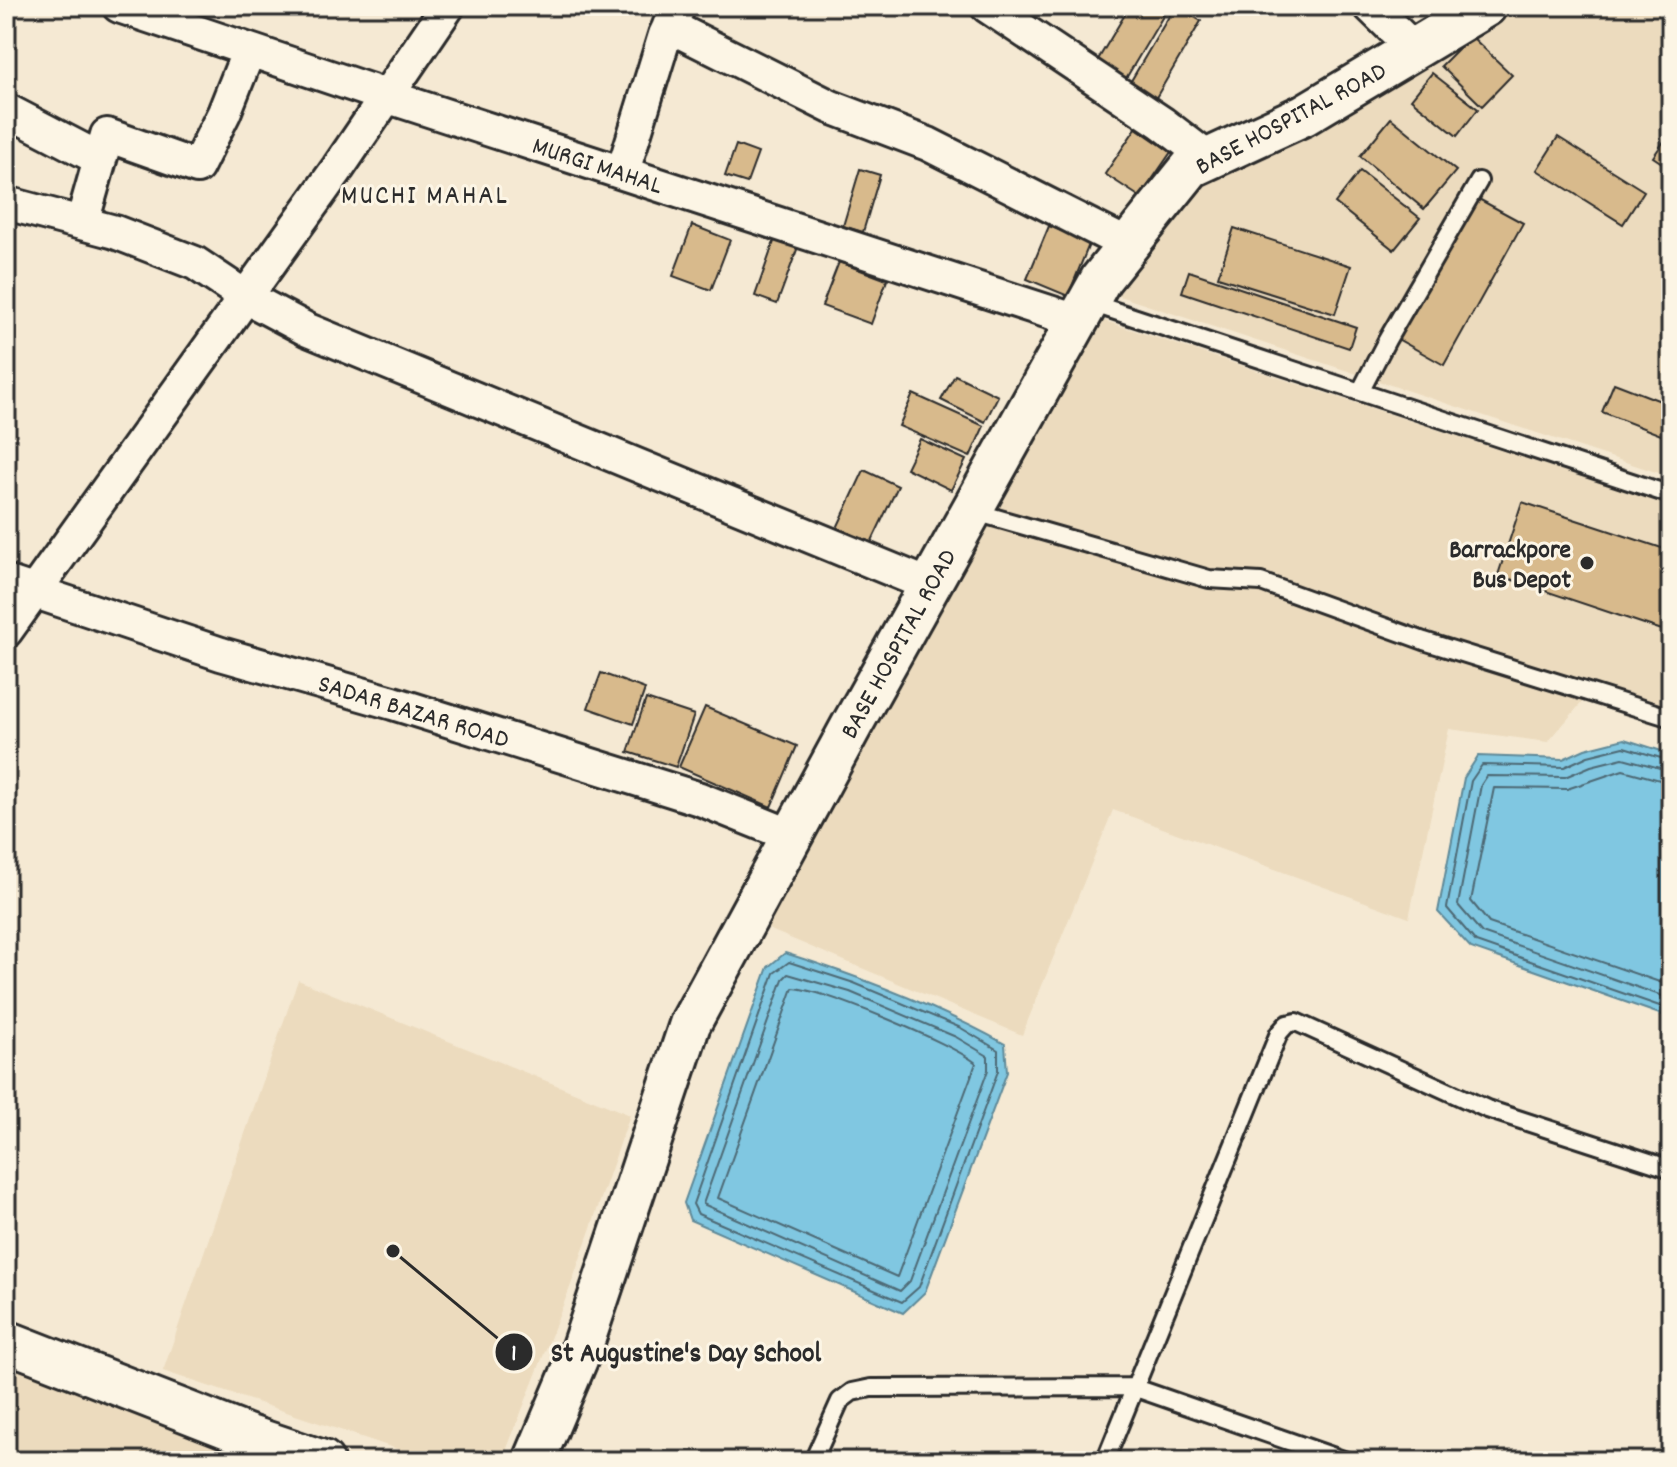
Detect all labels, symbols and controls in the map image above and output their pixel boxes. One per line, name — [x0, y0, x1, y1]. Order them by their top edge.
street label: BASE HOSPITAL ROAD — [1189, 54, 1394, 186]
street label: MURGI MAHAL — [527, 129, 667, 206]
district label: MUCHI MAHAL — [341, 178, 509, 218]
place label: Barrackpore Bus Depot — [1449, 533, 1571, 600]
street label: BASE HOSPITAL ROAD — [833, 543, 968, 746]
marker: Barrackpore Bus Depot — [1578, 554, 1596, 572]
street label: SADAR BAZAR ROAD — [313, 667, 513, 760]
callout: St Augustine's Day School — [494, 1326, 837, 1378]
text: St Augustine's Day School — [551, 1336, 822, 1376]
text: 1 — [511, 1338, 517, 1372]

